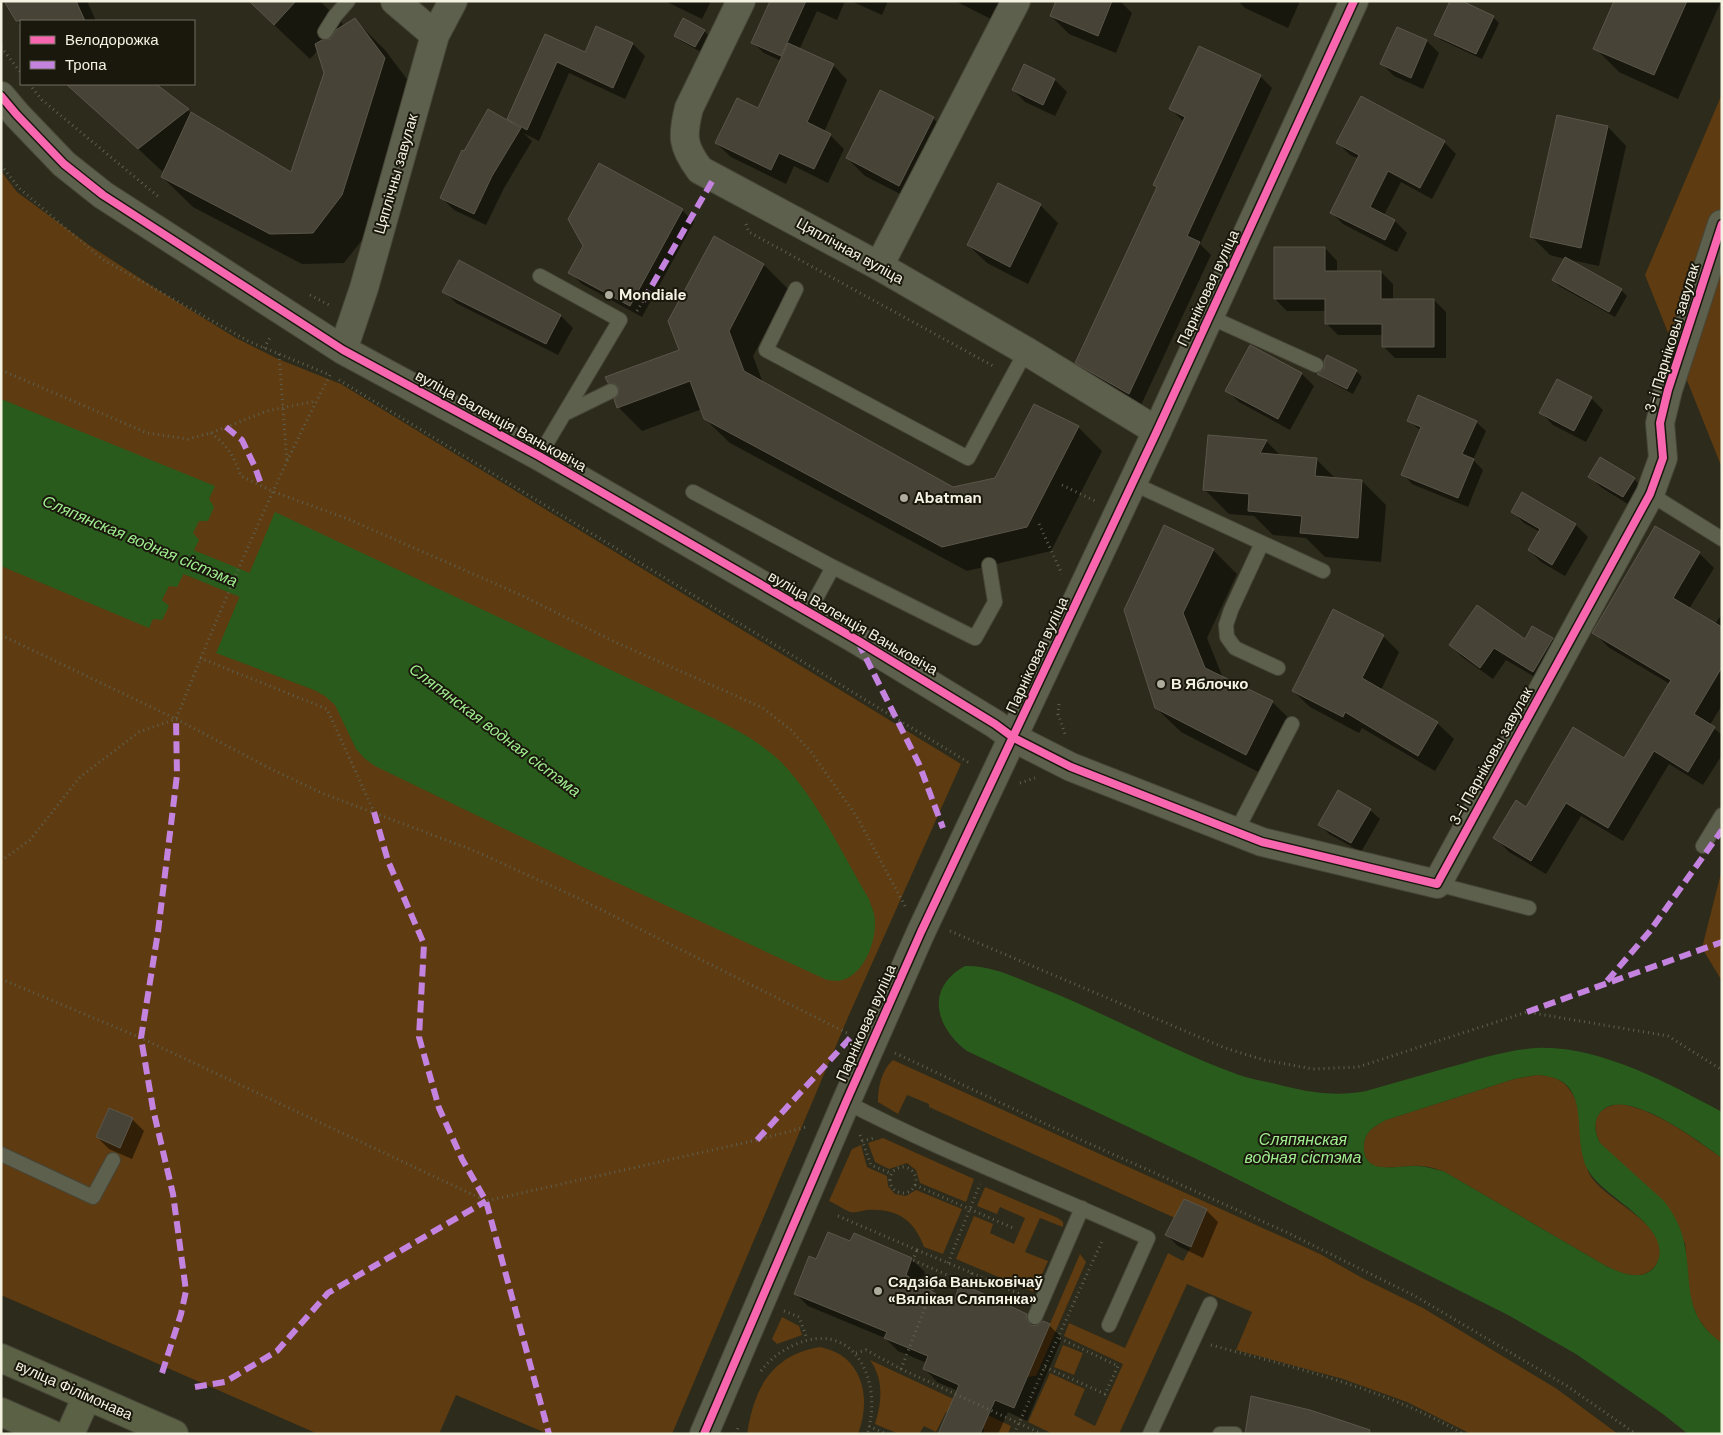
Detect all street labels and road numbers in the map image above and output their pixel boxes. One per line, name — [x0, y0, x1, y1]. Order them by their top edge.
street label: Цяплічны завулак — [369, 111, 423, 236]
street label: Цяплічная вуліца — [793, 213, 908, 289]
street label: Парніковая вуліца — [1172, 226, 1244, 349]
street label: 3-і Парніковы завулак — [1640, 261, 1704, 415]
street label: вуліца Валенція Ваньковіча — [412, 366, 591, 477]
street label: вуліца Валенція Ваньковіча — [765, 566, 942, 680]
street label: Парніковая вуліца — [1001, 593, 1073, 716]
street label: 3-і Парніковы завулак — [1445, 683, 1538, 829]
street label: Парніковая вуліца — [831, 961, 901, 1085]
street label: вуліца Філімонава — [12, 1355, 136, 1425]

